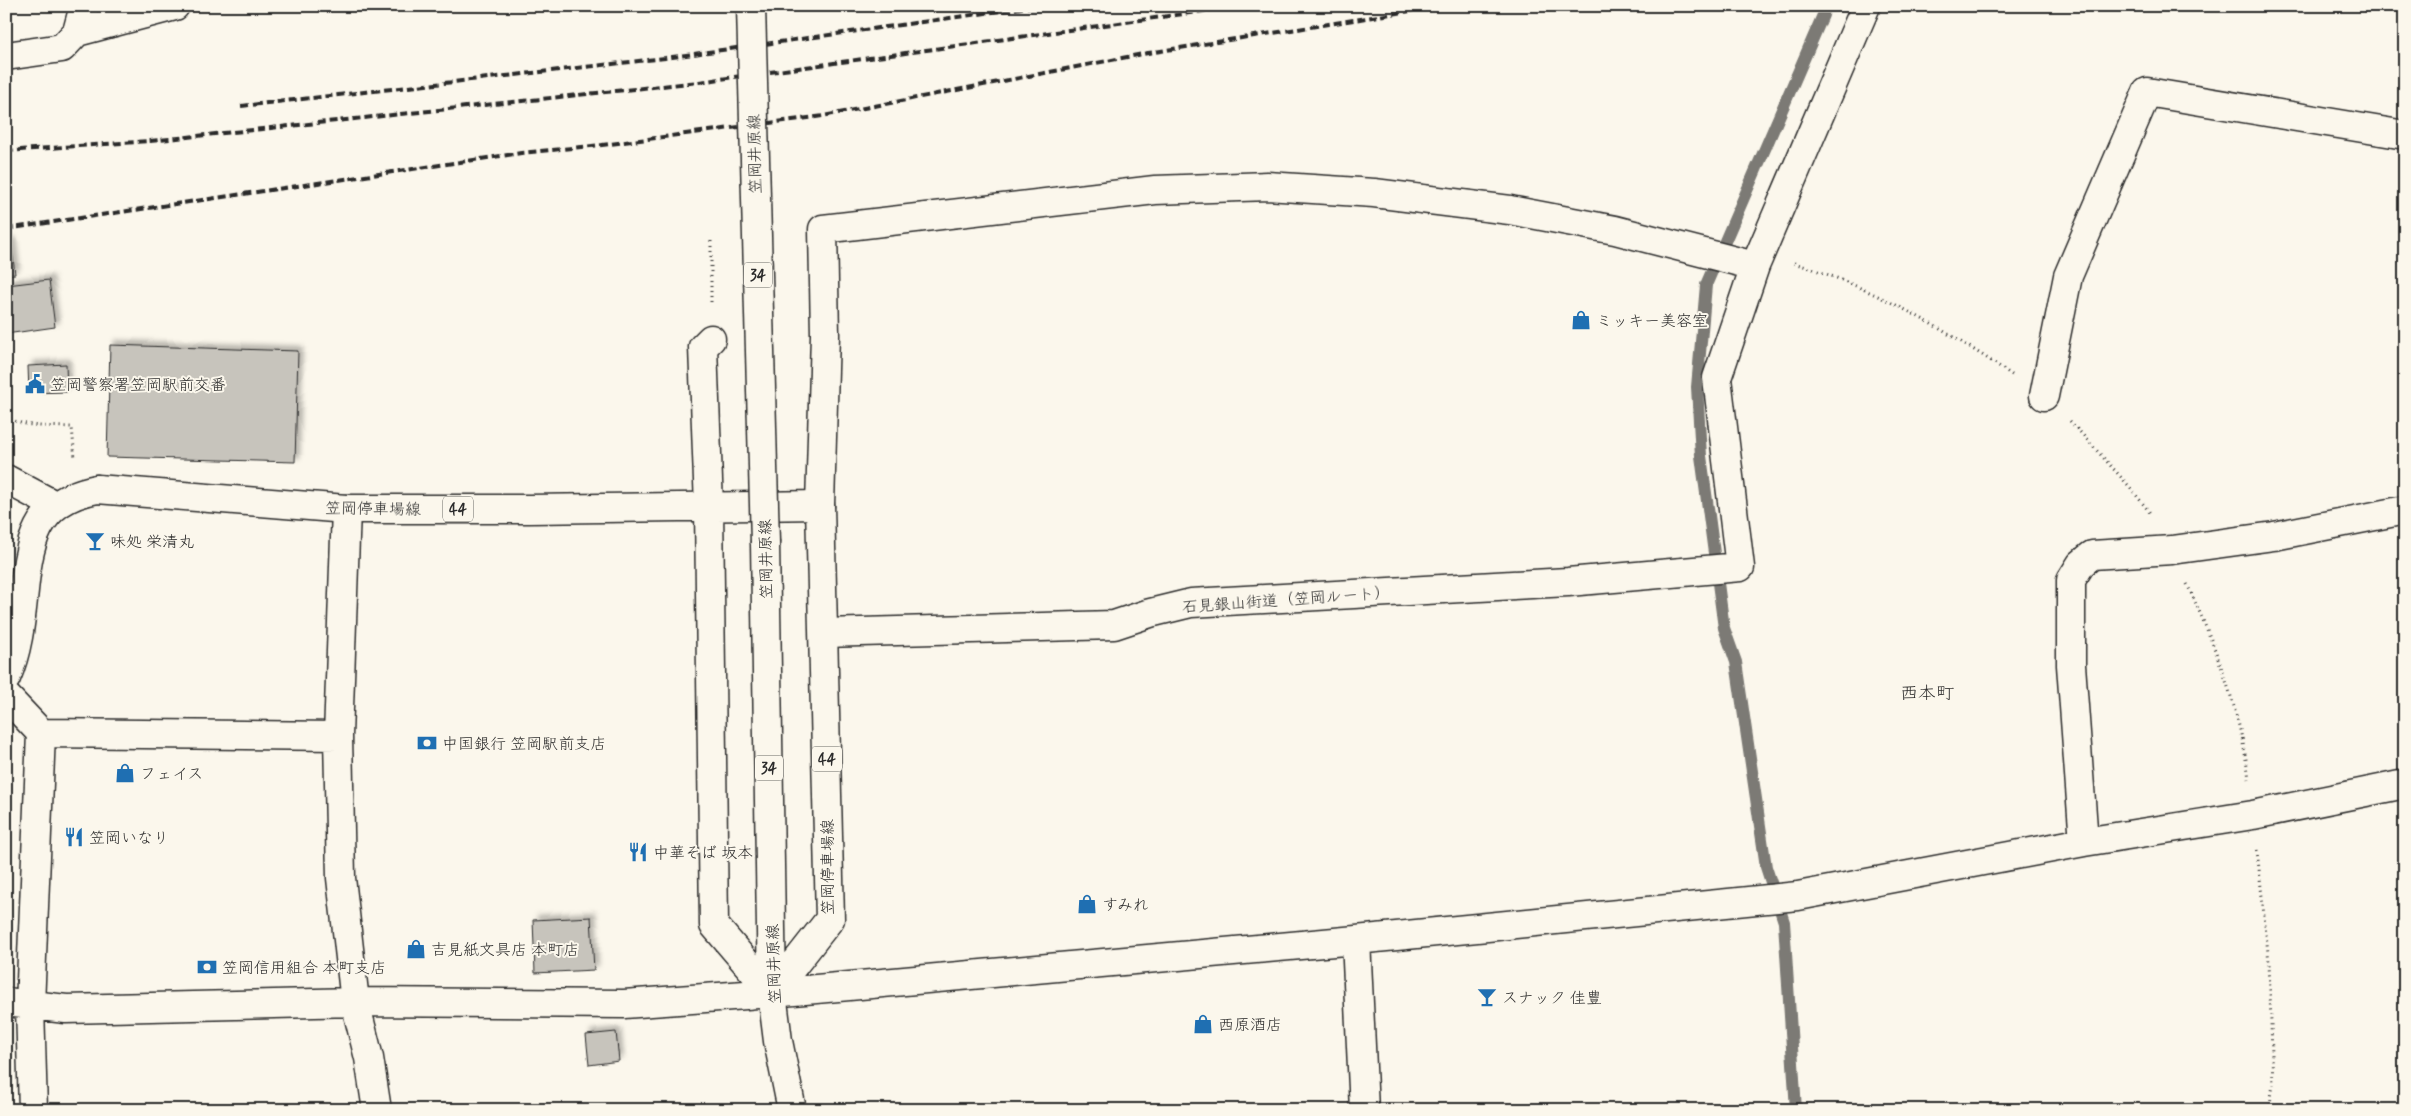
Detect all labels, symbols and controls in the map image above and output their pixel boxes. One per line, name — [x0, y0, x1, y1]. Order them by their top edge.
street label: 笠岡井原線 — [744, 114, 767, 194]
road number: 34 — [744, 262, 772, 288]
shop icon: ミッキー美容室 — [1570, 309, 1592, 331]
place label: ミッキー美容室 — [1596, 311, 1708, 332]
public building icon: 笠岡警察署笠岡駅前交番 — [24, 373, 46, 395]
place label: 笠岡警察署笠岡駅前交番 — [50, 375, 226, 396]
road number: 44 — [443, 496, 473, 522]
street label: 笠岡停車場線 — [325, 498, 421, 521]
street label: 笠岡井原線 — [755, 519, 778, 599]
bar icon: 味処 栄清丸 — [84, 530, 106, 552]
place label: 味処 栄清丸 — [110, 532, 194, 553]
street label: 石見銀山街道（笠岡ルート） — [1181, 583, 1391, 618]
district label: 西本町 — [1900, 682, 1954, 706]
bank icon: 中国銀行 笠岡駅前支店 — [416, 732, 438, 754]
place label: 中国銀行 笠岡駅前支店 — [442, 734, 606, 755]
road number: 44 — [812, 746, 842, 772]
road number: 34 — [755, 756, 783, 780]
shop icon: フェイス — [114, 762, 136, 784]
place label: フェイス — [140, 764, 203, 785]
street label: 笠岡停車場線 — [818, 819, 839, 915]
restaurant icon: 笠岡いなり — [63, 826, 85, 848]
place label: 笠岡いなり — [89, 828, 169, 849]
restaurant icon: 中華そば 坂本 — [627, 841, 649, 863]
place label: 中華そば 坂本 — [653, 843, 753, 864]
shop icon: すみれ — [1076, 893, 1098, 915]
place label: すみれ — [1102, 895, 1149, 916]
street label: 笠岡井原線 — [763, 924, 786, 1004]
shop icon: 吉見紙文具店 本町店 — [405, 938, 427, 960]
place label: 吉見紙文具店 本町店 — [431, 940, 579, 961]
bank icon: 笠岡信用組合 本町支店 — [196, 956, 218, 978]
place label: 笠岡信用組合 本町支店 — [222, 958, 386, 979]
bar icon: スナック 佳豊 — [1476, 986, 1498, 1008]
place label: スナック 佳豊 — [1502, 988, 1602, 1009]
shop icon: 西原酒店 — [1192, 1013, 1214, 1035]
place label: 西原酒店 — [1218, 1015, 1282, 1036]

